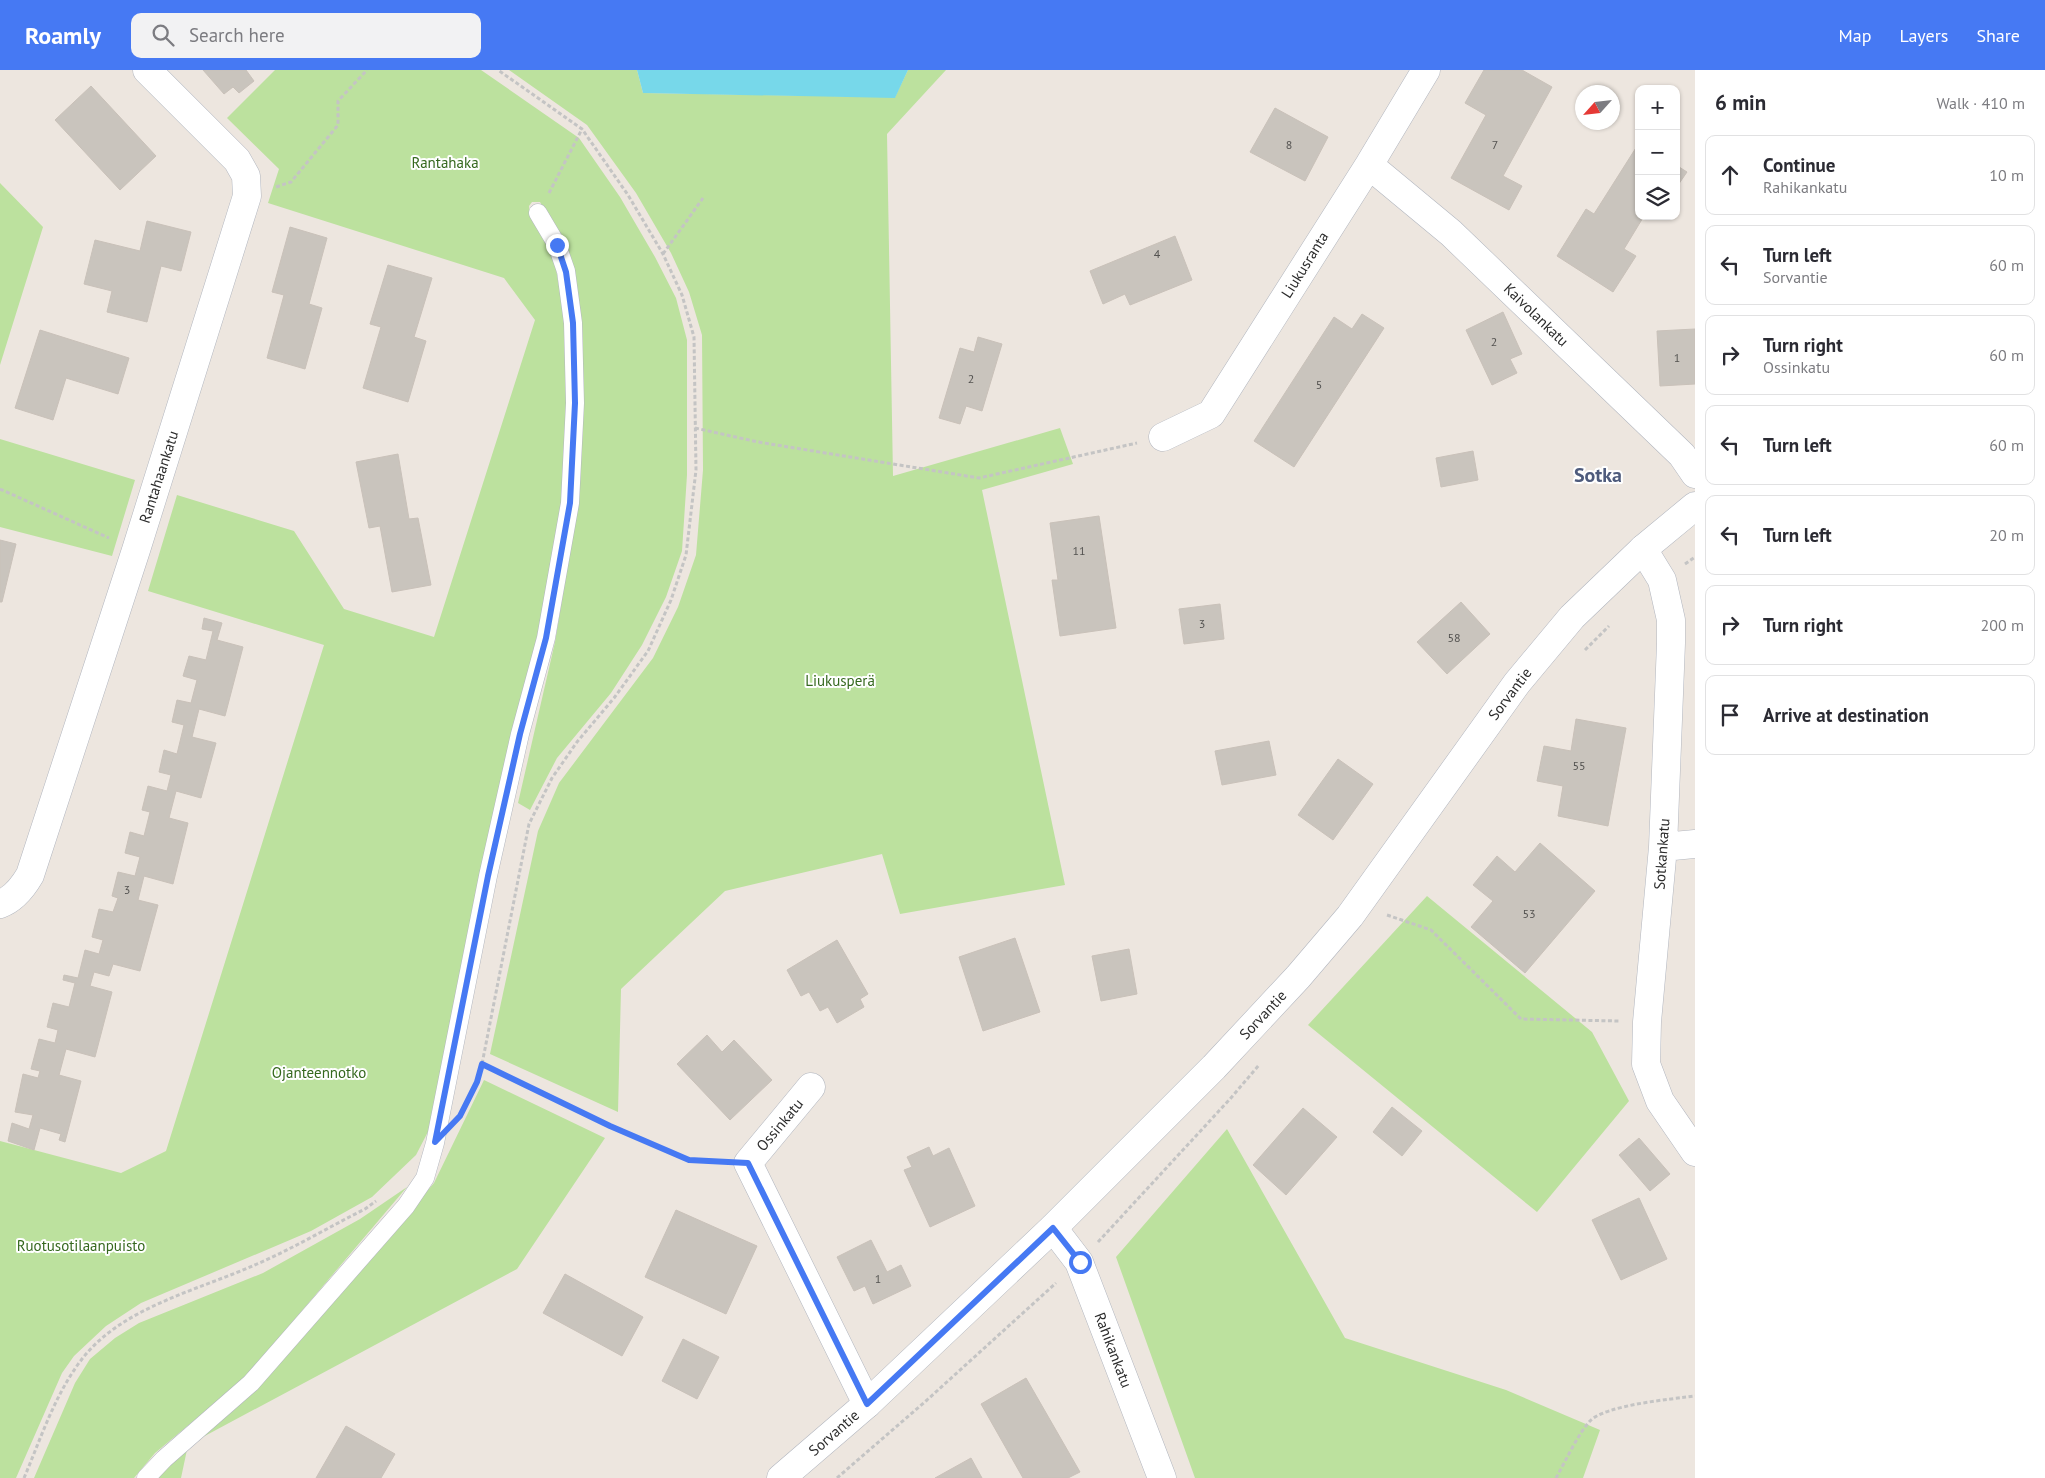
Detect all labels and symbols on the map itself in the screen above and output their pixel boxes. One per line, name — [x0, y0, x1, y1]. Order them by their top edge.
north arrow — [1575, 85, 1620, 130]
house number: 8 — [1286, 137, 1292, 152]
house number: 7 — [1492, 137, 1498, 152]
park label: Rantahaka — [411, 153, 479, 172]
street label: Liukusranta — [1277, 228, 1332, 301]
route end — [546, 234, 569, 257]
house number: 4 — [1154, 246, 1161, 261]
street label: Kaivolankatu — [1500, 279, 1573, 350]
house number: 2 — [1491, 334, 1497, 349]
house number: 1 — [1674, 350, 1680, 365]
house number: 2 — [968, 371, 974, 386]
house number: 5 — [1316, 377, 1322, 392]
street label: Rantahaankatu — [135, 428, 182, 525]
district label: Sotka — [1574, 462, 1622, 488]
house number: 11 — [1072, 543, 1086, 558]
house number: 3 — [1199, 616, 1205, 631]
house number: 58 — [1447, 630, 1461, 645]
street label: Sorvantie — [1484, 664, 1535, 724]
park label: Liukusperä — [805, 671, 875, 690]
house number: 55 — [1572, 758, 1586, 773]
street label: Sotkankatu — [1650, 818, 1673, 890]
house number: 3 — [124, 882, 130, 897]
house number: 53 — [1522, 906, 1536, 921]
street label: Sorvantie — [1235, 986, 1290, 1043]
park label: Ojanteennotko — [272, 1063, 366, 1082]
street label: Ossinkatu — [752, 1094, 807, 1155]
park label: Ruotusotilaanpuisto — [17, 1236, 145, 1255]
route start — [1069, 1251, 1092, 1274]
house number: 1 — [875, 1271, 881, 1286]
street label: Rahikankatu — [1090, 1310, 1137, 1390]
street label: Sorvantie — [805, 1406, 863, 1460]

